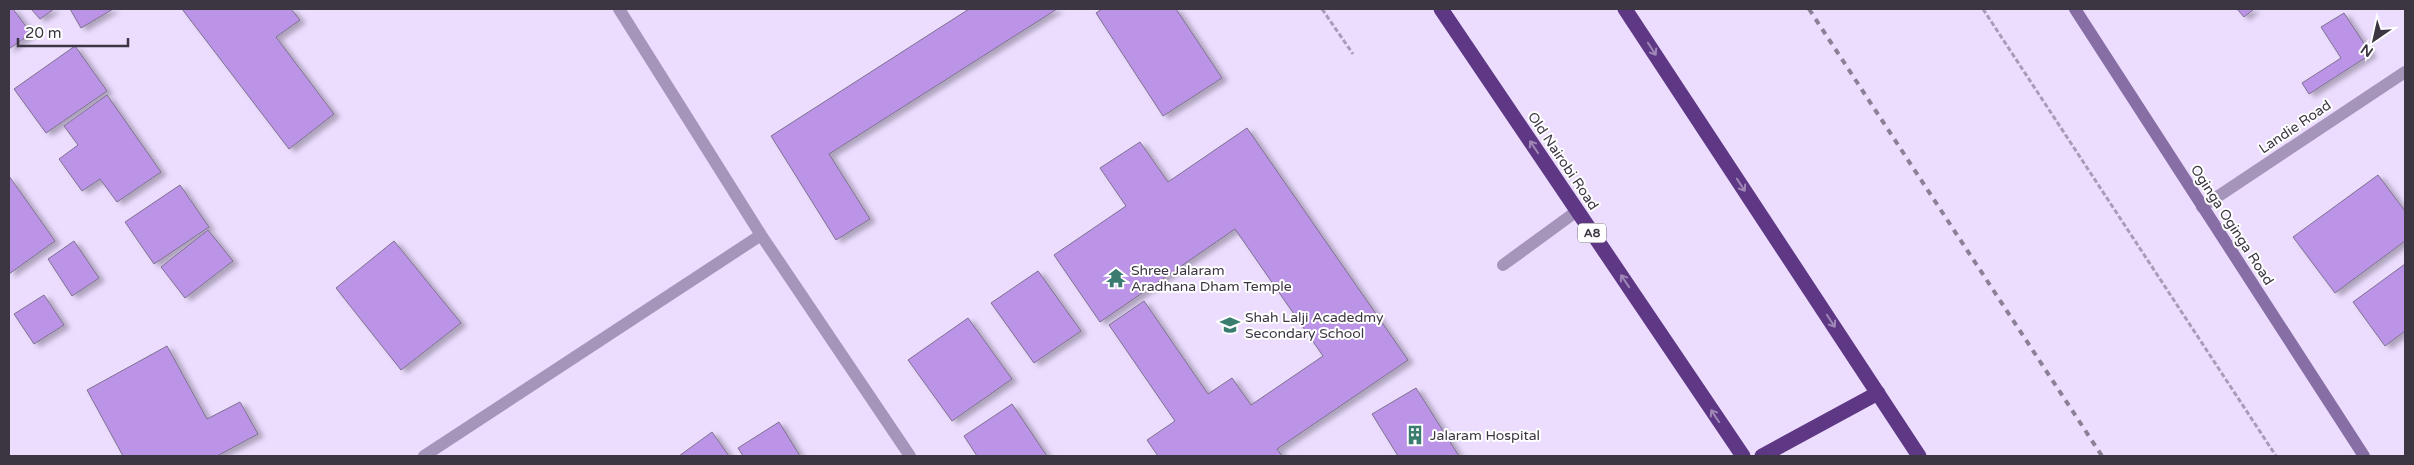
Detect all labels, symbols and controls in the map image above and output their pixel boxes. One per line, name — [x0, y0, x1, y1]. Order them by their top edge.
scale bar — [18, 15, 128, 47]
north arrow — [2349, 15, 2399, 65]
text: 20 m — [25, 24, 62, 42]
text: N — [2358, 40, 2376, 61]
one-way arrow — [1647, 42, 1657, 56]
street label: Landie Road — [2256, 97, 2334, 157]
street label: Old Nairobi Road — [1524, 109, 1602, 213]
one-way arrow — [1528, 140, 1538, 154]
street label: Oginga Oginga Road — [2187, 162, 2277, 288]
one-way arrow — [1737, 178, 1747, 192]
road number: A8 — [1578, 224, 1606, 242]
place label: Shree Jalaram Aradhana Dham Temple — [1131, 262, 1292, 295]
temple icon: Shree Jalaram Aradhana Dham Temple — [1105, 267, 1127, 289]
one-way arrow — [1619, 274, 1630, 288]
place label: Shah Lalji Acadedmy Secondary School — [1245, 309, 1384, 342]
school or university icon: Shah Lalji Acadedmy Secondary School — [1219, 314, 1241, 336]
one-way arrow — [1826, 314, 1836, 328]
one-way arrow — [1710, 409, 1721, 423]
building icon: Jalaram Hospital — [1404, 424, 1426, 446]
place label: Jalaram Hospital — [1430, 427, 1540, 444]

